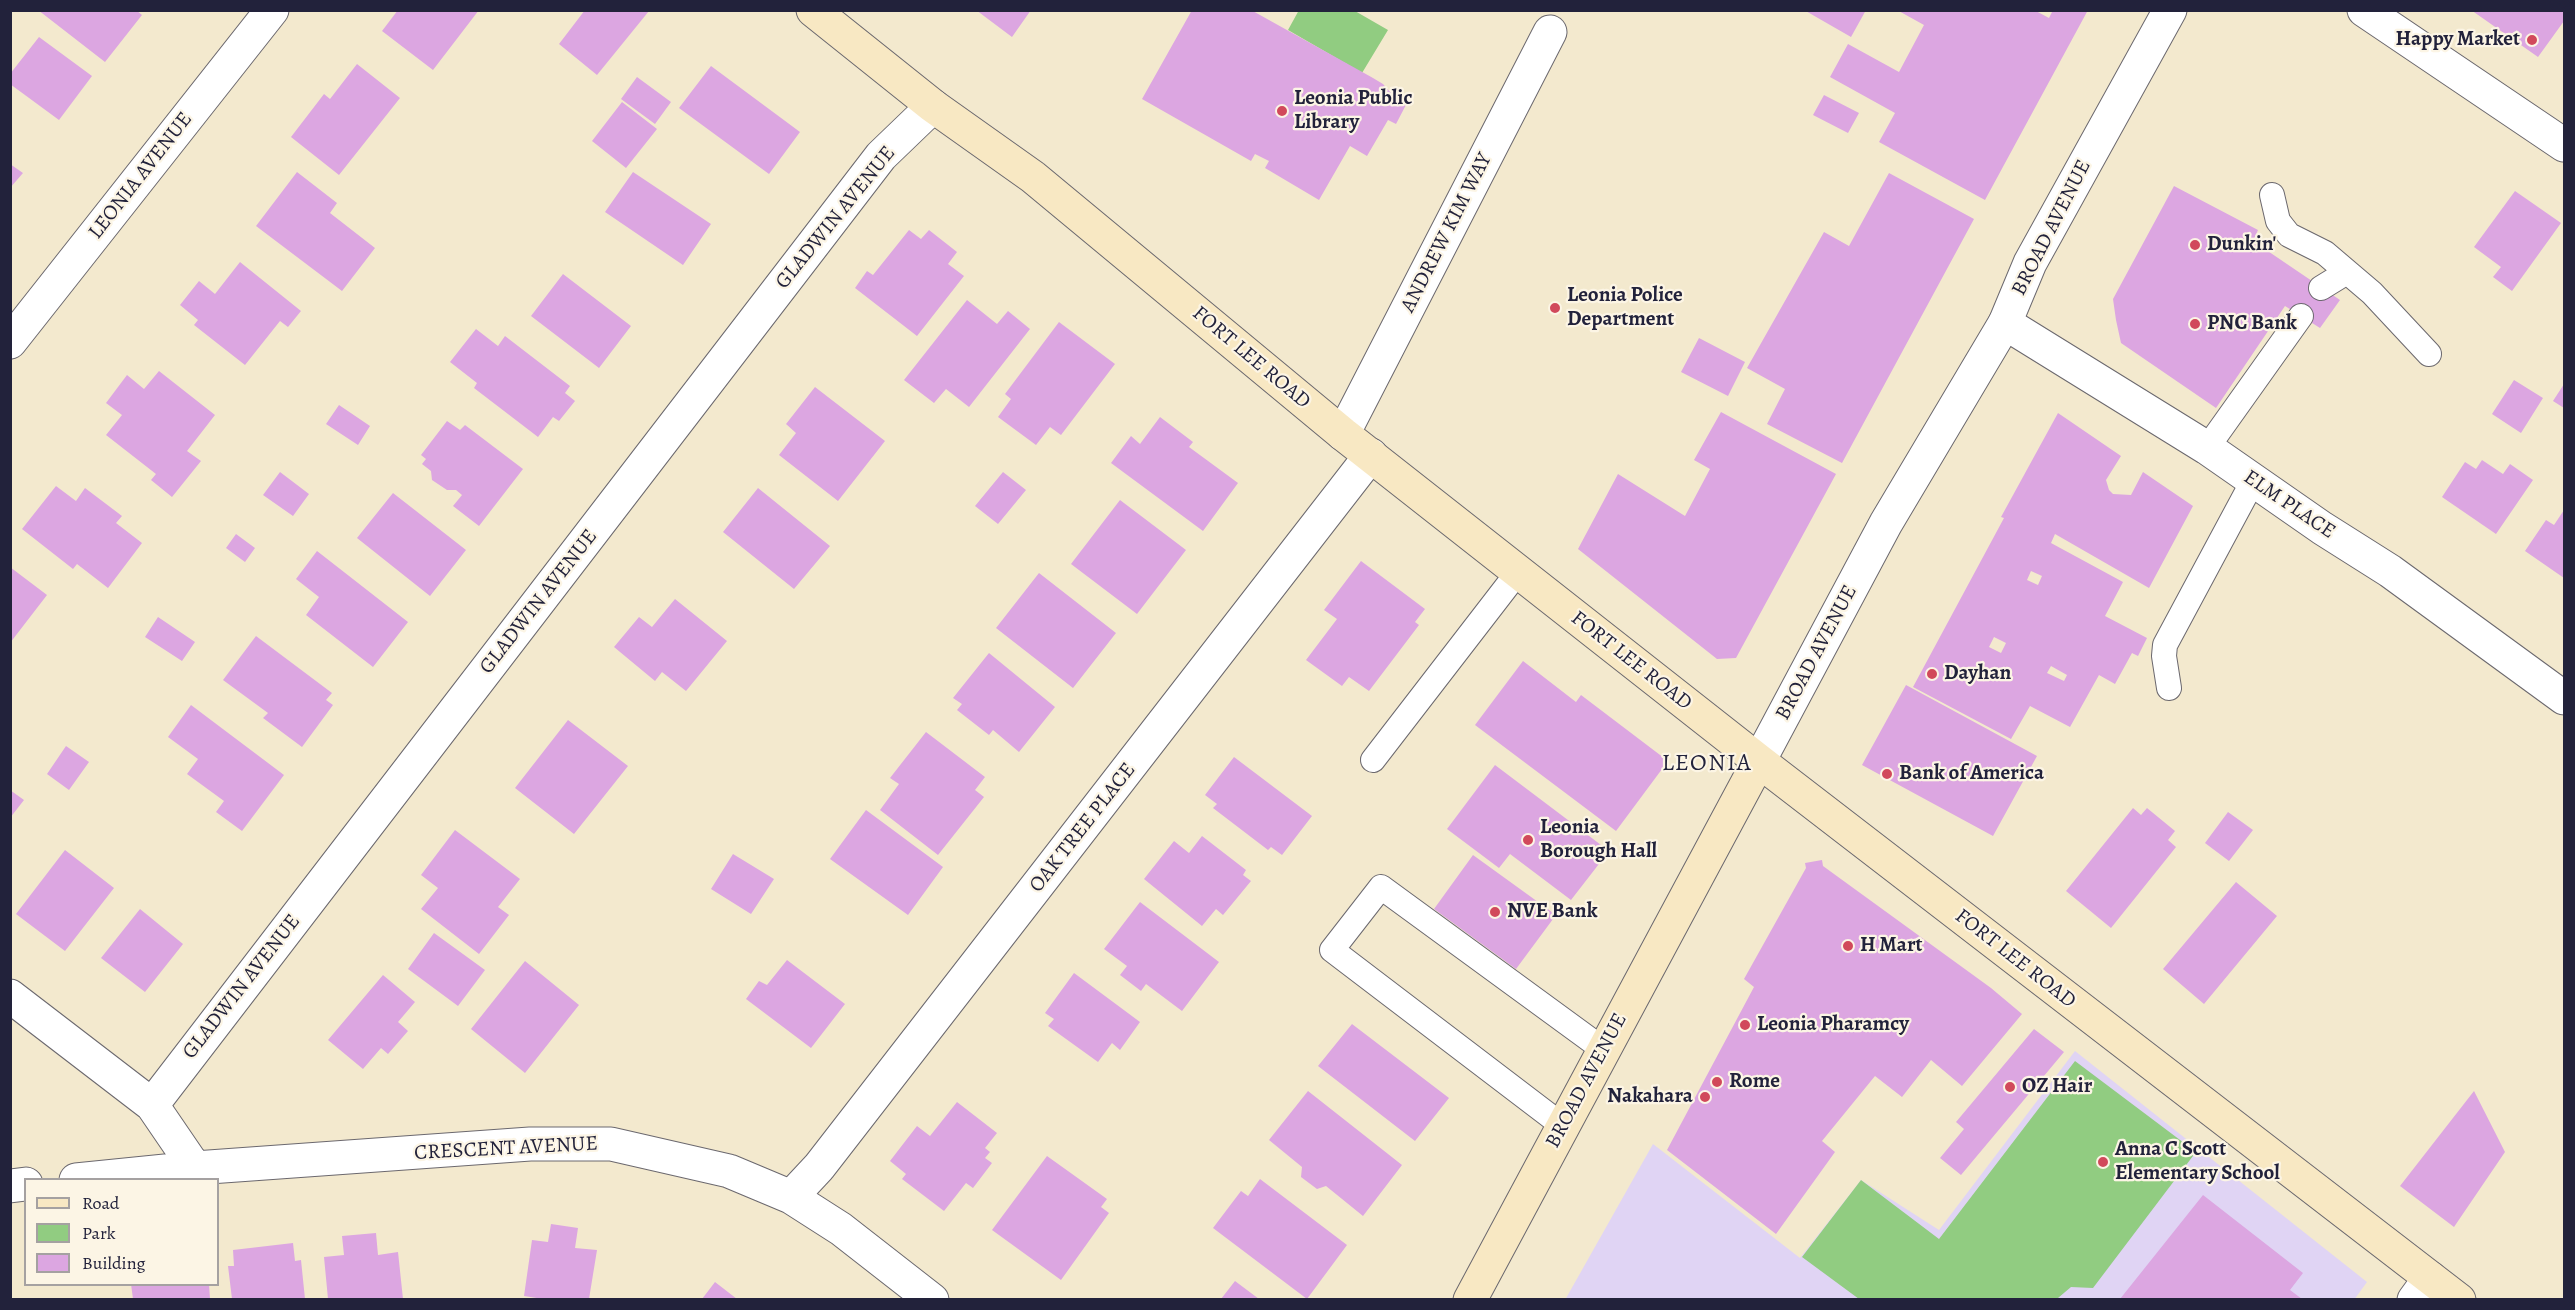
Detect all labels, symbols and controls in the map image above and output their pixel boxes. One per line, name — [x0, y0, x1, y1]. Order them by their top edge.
place label: Happy Market — [2396, 27, 2520, 53]
marker: Happy Market — [2525, 33, 2539, 47]
place label: Leonia Public Library — [1294, 86, 1412, 136]
marker: Leonia Public Library — [1275, 104, 1289, 118]
street label: LEONIA AVENUE — [84, 108, 198, 244]
street label: GLADWIN AVENUE — [771, 142, 901, 294]
street label: ANDREW KIM WAY — [1396, 149, 1498, 317]
street label: BROAD AVENUE — [2007, 156, 2097, 300]
place label: Dunkin' — [2207, 232, 2276, 258]
marker: Dunkin' — [2188, 238, 2202, 252]
place label: Leonia Police Department — [1567, 283, 1683, 333]
street label: FORT LEE ROAD — [1187, 301, 1315, 415]
marker: Leonia Police Department — [1548, 301, 1562, 315]
place label: PNC Bank — [2207, 311, 2297, 337]
marker: PNC Bank — [2188, 317, 2202, 331]
street label: ELM PLACE — [2238, 465, 2340, 545]
street label: GLADWIN AVENUE — [475, 525, 603, 679]
street label: BROAD AVENUE — [1771, 581, 1863, 725]
street label: FORT LEE ROAD — [1565, 606, 1697, 716]
place label: Dayhan — [1944, 661, 2011, 687]
marker: Dayhan — [1925, 667, 1939, 681]
district label: LEONIA — [1662, 750, 1752, 778]
street label: OAK TREE PLACE — [1025, 758, 1141, 898]
place label: Bank of America — [1899, 761, 2044, 787]
marker: Bank of America — [1880, 767, 1894, 781]
place label: Leonia Borough Hall — [1540, 815, 1657, 865]
marker: Leonia Borough Hall — [1521, 833, 1535, 847]
place label: NVE Bank — [1507, 899, 1598, 925]
street label: FORT LEE ROAD — [1949, 904, 2081, 1014]
marker: NVE Bank — [1488, 905, 1502, 919]
street label: GLADWIN AVENUE — [178, 910, 306, 1064]
place label: H Mart — [1860, 933, 1923, 959]
marker: H Mart — [1841, 939, 1855, 953]
street label: BROAD AVENUE — [1541, 1009, 1633, 1153]
place label: Leonia Pharamcy — [1757, 1012, 1909, 1038]
marker: Leonia Pharamcy — [1738, 1018, 1752, 1032]
place label: Rome — [1729, 1069, 1780, 1095]
place label: OZ Hair — [2022, 1074, 2092, 1100]
marker: Rome — [1710, 1075, 1724, 1089]
marker: OZ Hair — [2003, 1080, 2017, 1094]
place label: Nakahara — [1607, 1084, 1693, 1110]
marker: Nakahara — [1698, 1090, 1712, 1104]
street label: CRESCENT AVENUE — [414, 1132, 598, 1166]
place label: Anna C Scott Elementary School — [2115, 1137, 2280, 1187]
marker: Anna C Scott Elementary School — [2096, 1155, 2110, 1169]
legend — [24, 1178, 219, 1286]
text: Road — [82, 1191, 119, 1215]
text: Park — [82, 1221, 116, 1245]
text: Building — [82, 1251, 146, 1275]

